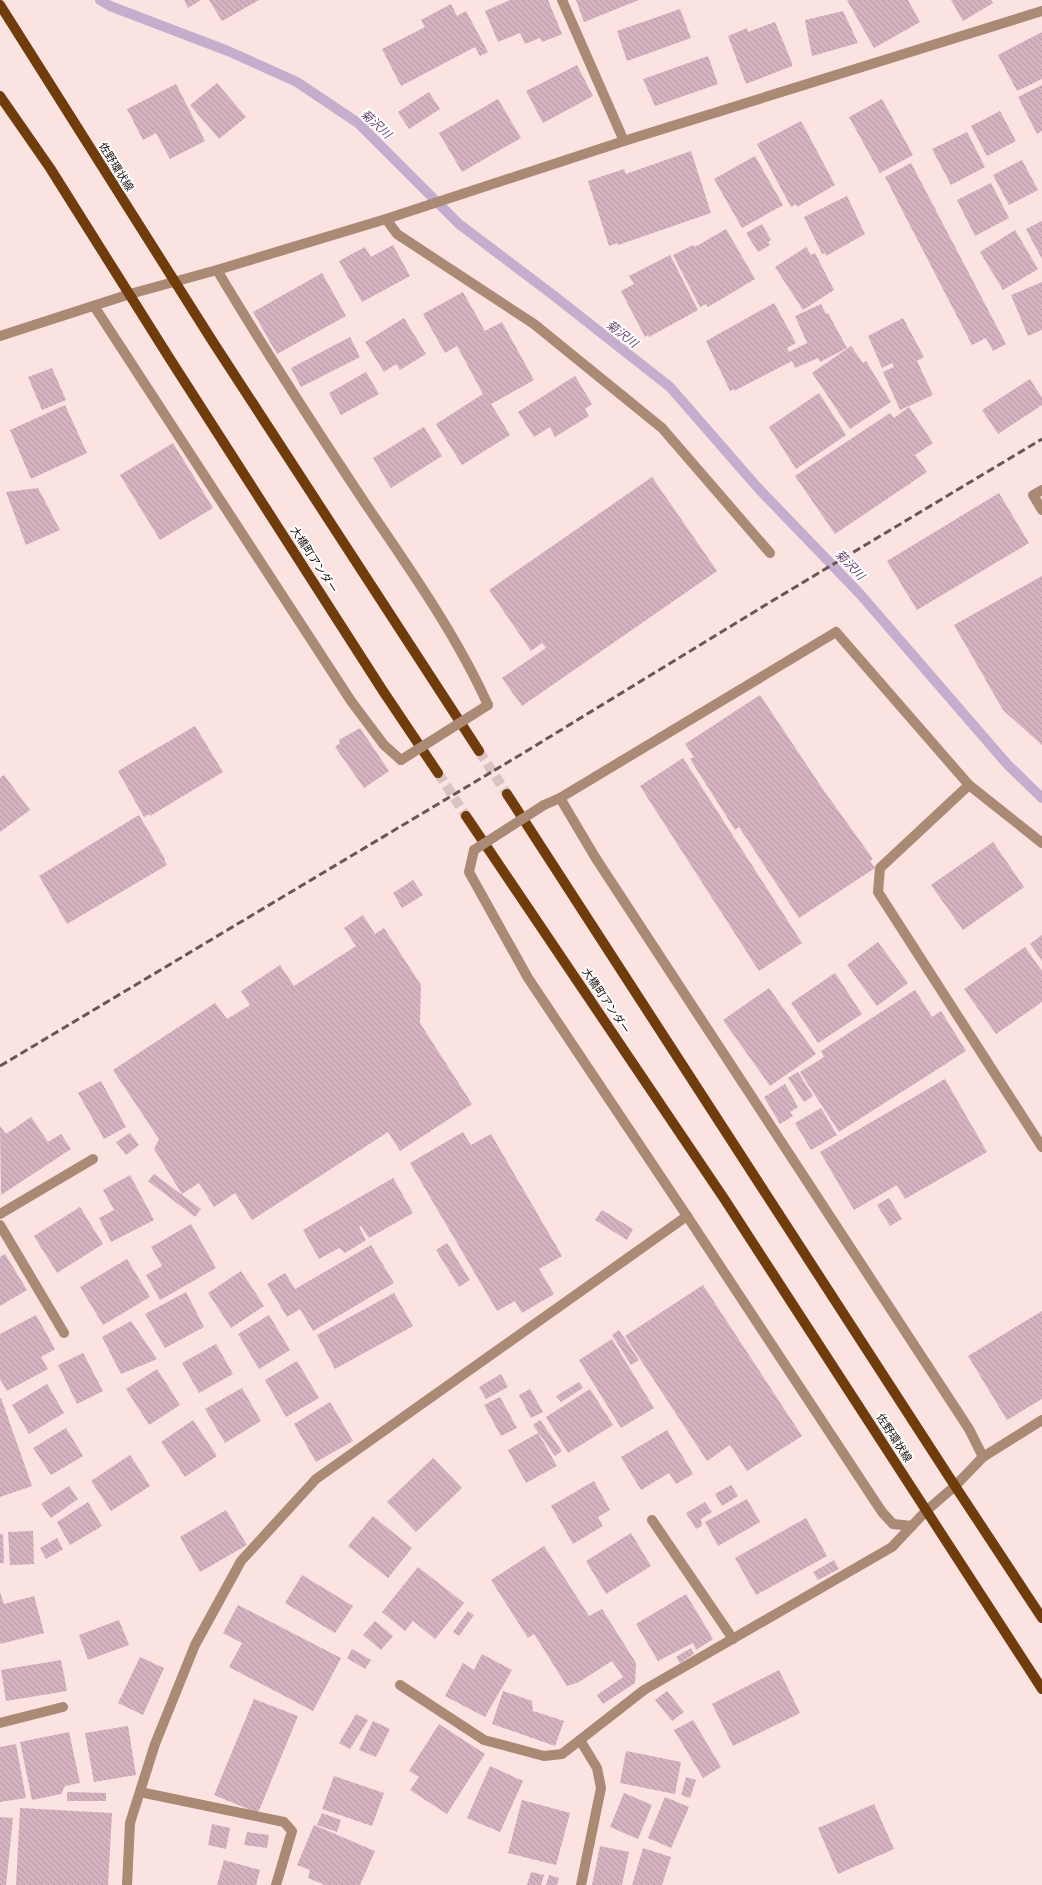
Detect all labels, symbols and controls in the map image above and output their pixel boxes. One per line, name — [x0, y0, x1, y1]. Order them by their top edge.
water label: 菊沢川 — [358, 107, 395, 143]
street label: 佐野環状線 — [96, 140, 136, 194]
water label: 菊沢川 — [604, 317, 642, 352]
street label: 大橋町アンダー — [288, 524, 340, 596]
water label: 菊沢川 — [832, 547, 869, 584]
street label: 大橋町アンダー — [579, 966, 633, 1036]
street label: 佐野環状線 — [874, 1411, 914, 1465]

